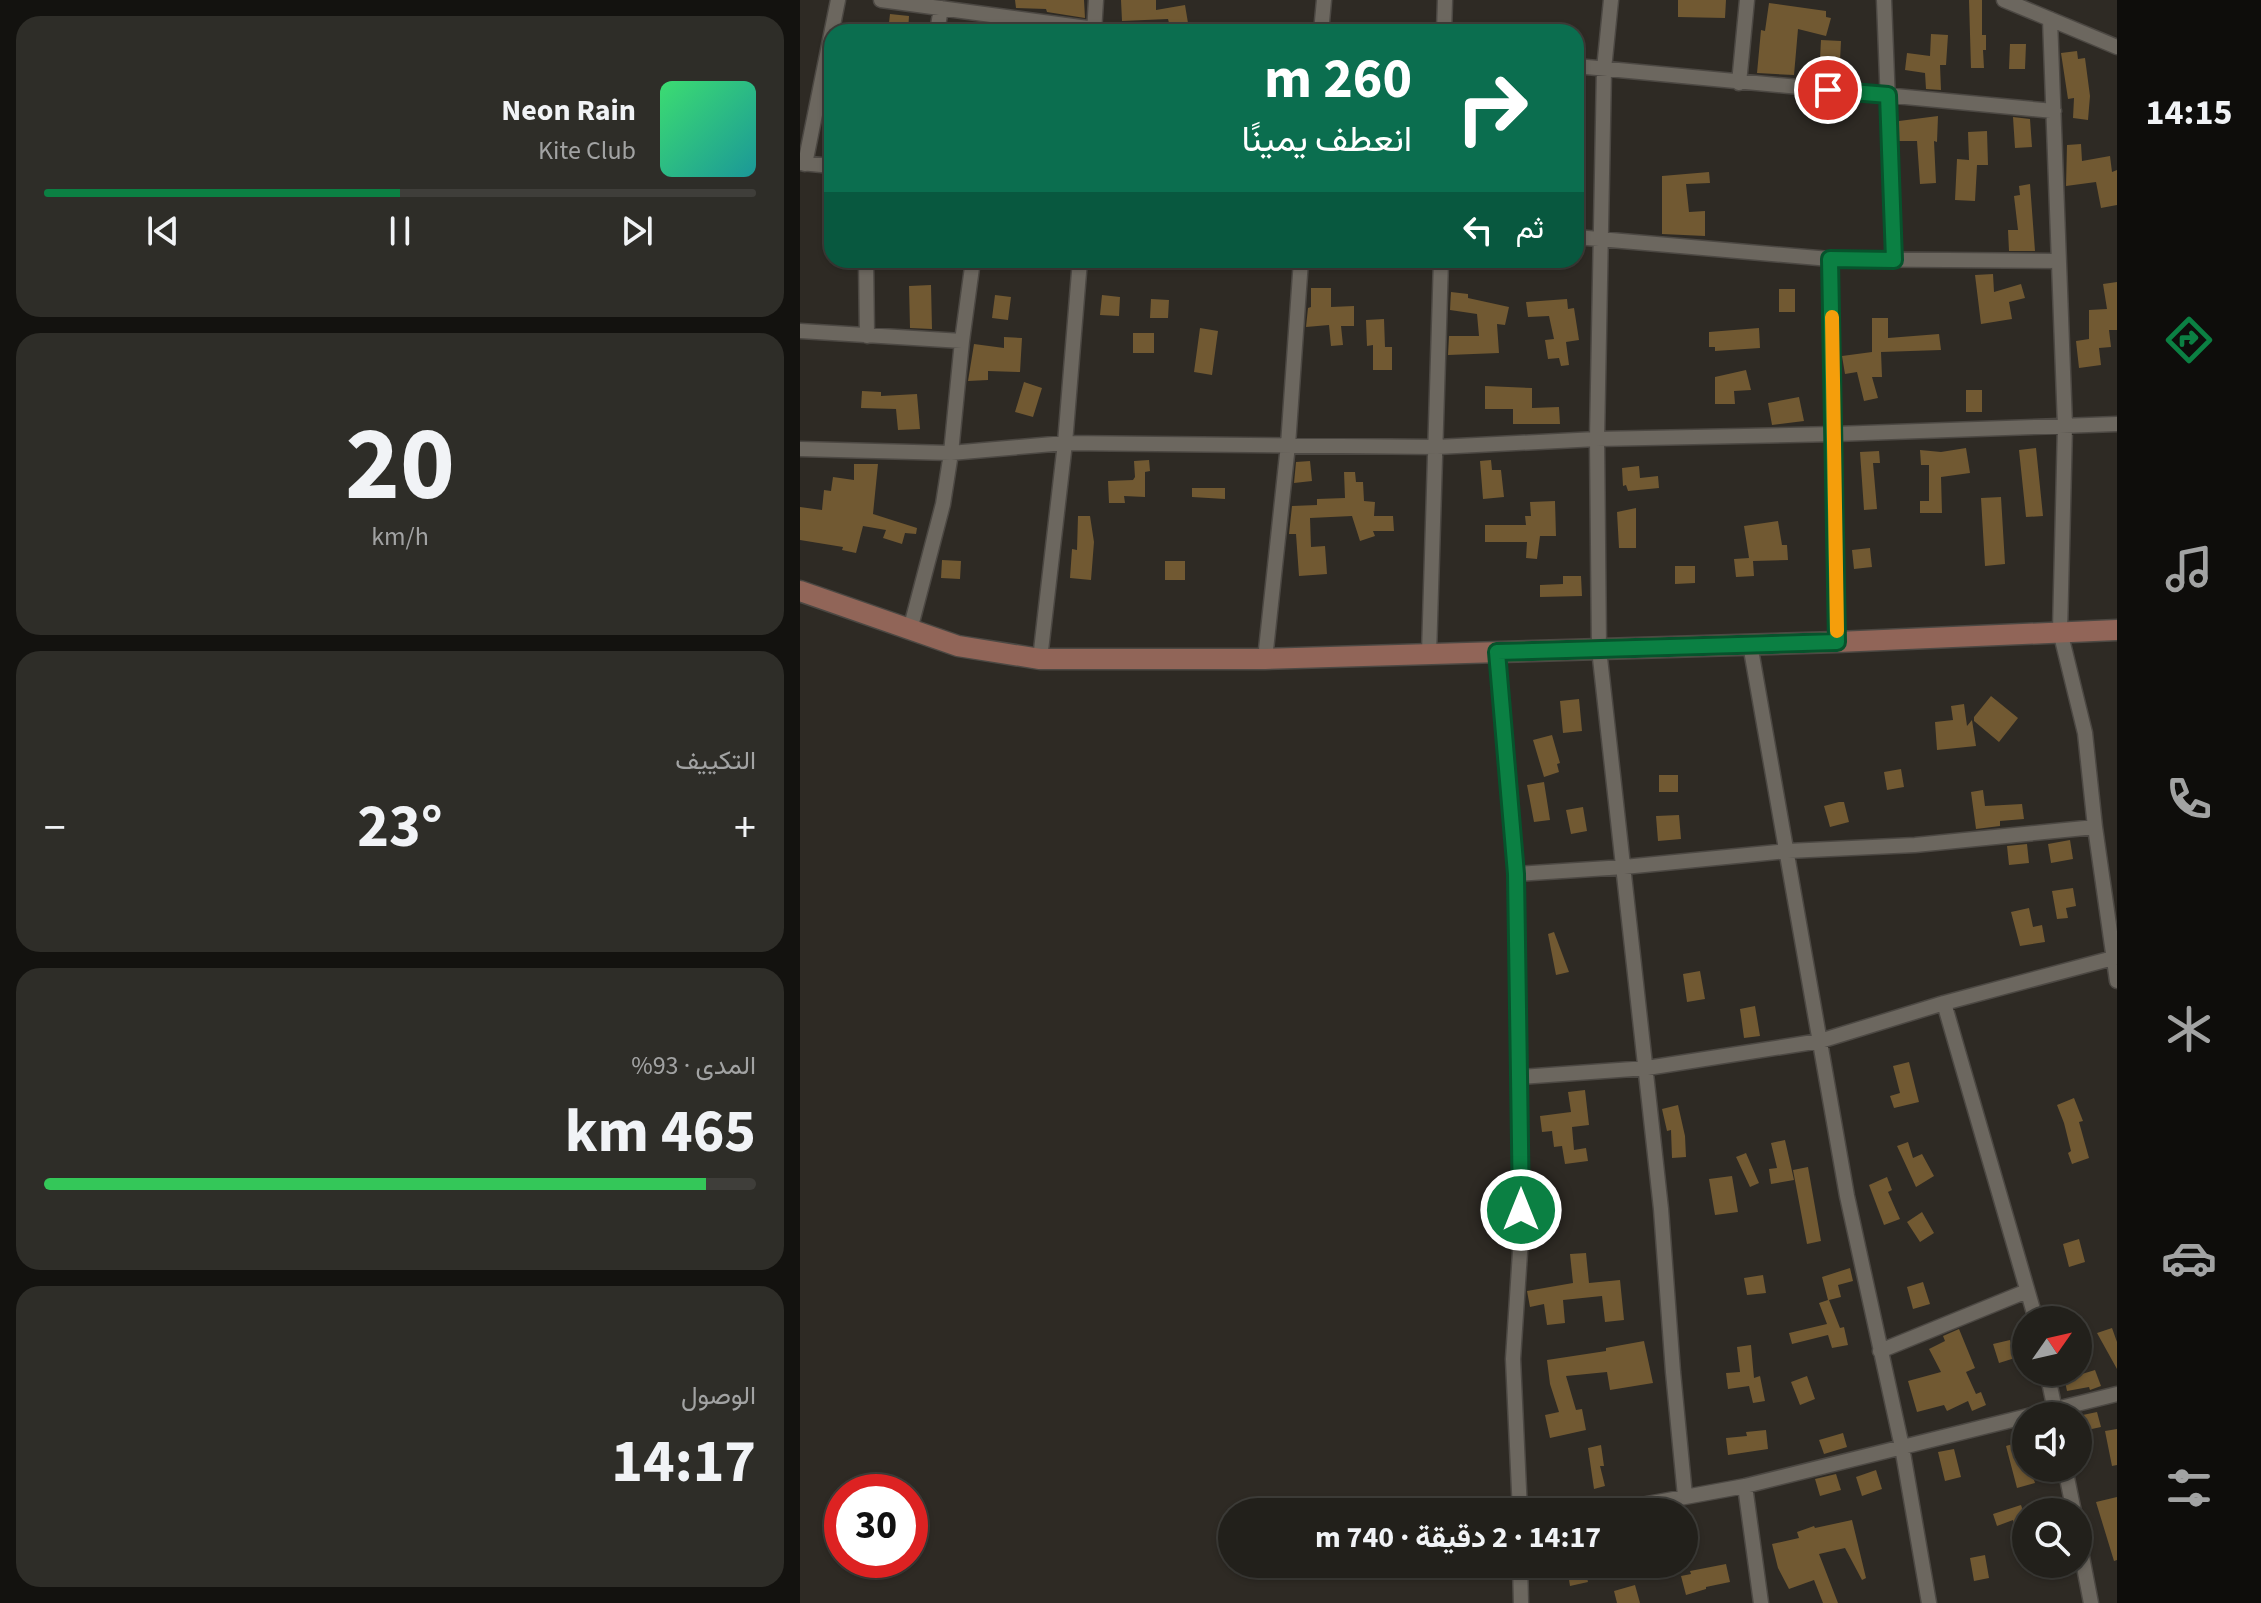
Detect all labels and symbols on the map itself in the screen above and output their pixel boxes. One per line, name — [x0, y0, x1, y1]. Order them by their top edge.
pin — [1794, 56, 1862, 124]
position arrow — [1479, 1168, 1563, 1252]
north arrow — [2012, 1306, 2092, 1386]
speed limit sign: 30 — [824, 1474, 928, 1578]

